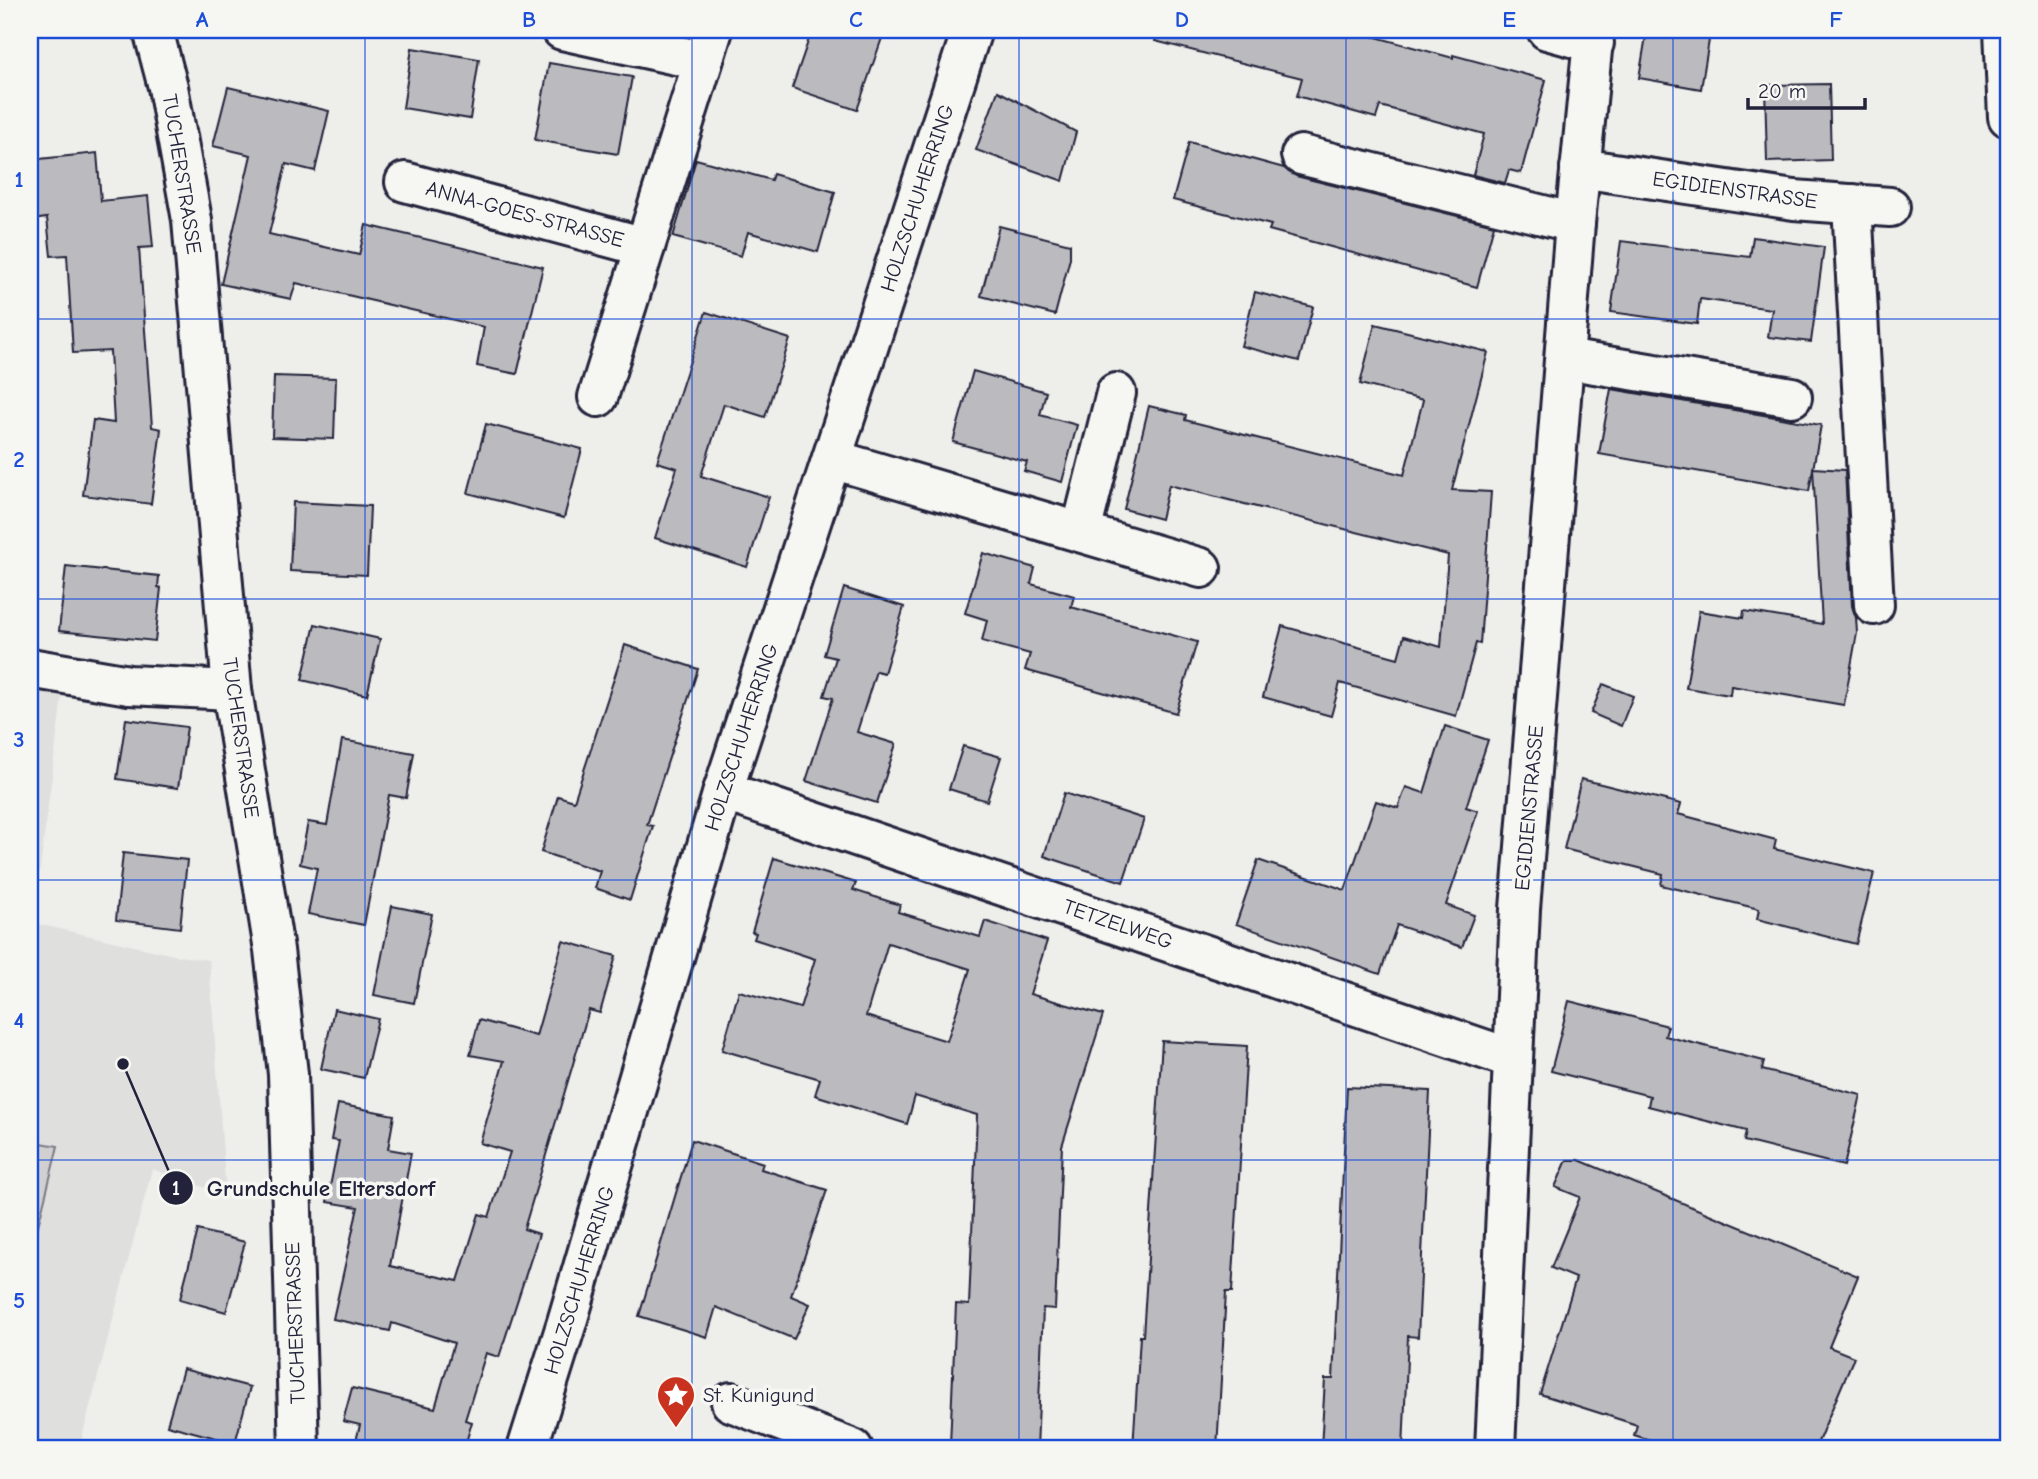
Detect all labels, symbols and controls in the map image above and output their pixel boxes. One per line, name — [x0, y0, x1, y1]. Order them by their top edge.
text: A — [196, 6, 209, 33]
text: B — [522, 6, 536, 33]
text: C — [849, 6, 863, 33]
text: D — [1175, 6, 1189, 33]
text: E — [1502, 6, 1516, 33]
text: F — [1829, 6, 1843, 33]
scale bar — [1748, 66, 1865, 110]
text: 20 m — [1758, 79, 1806, 103]
street label: TUCHERSTRASSE — [157, 92, 207, 256]
street label: HOLZSCHUHERRING — [875, 101, 959, 295]
text: 1 — [14, 166, 24, 193]
street label: EGIDIENSTRASSE — [1651, 167, 1819, 213]
street label: ANNA-GOES-STRASSE — [423, 176, 627, 252]
text: 2 — [13, 446, 25, 473]
street label: HOLZSCHUHERRING — [699, 640, 783, 834]
street label: TUCHERSTRASSE — [218, 656, 264, 820]
street label: EGIDIENSTRASSE — [1510, 724, 1548, 892]
text: 3 — [13, 726, 25, 753]
street label: TETZELWEG — [1060, 894, 1176, 954]
text: 4 — [14, 1007, 25, 1034]
callout: Grundschule Eltersdorf — [158, 1166, 450, 1210]
text: Grundschule Eltersdorf — [207, 1175, 437, 1202]
text: 1 — [172, 1176, 180, 1200]
street label: HOLZSCHUHERRING — [539, 1183, 619, 1377]
street label: TUCHERSTRASSE — [280, 1242, 310, 1404]
text: 5 — [13, 1287, 25, 1314]
place icon: St. Kunigund — [655, 1374, 697, 1429]
place label: St. Kunigund — [703, 1383, 814, 1407]

